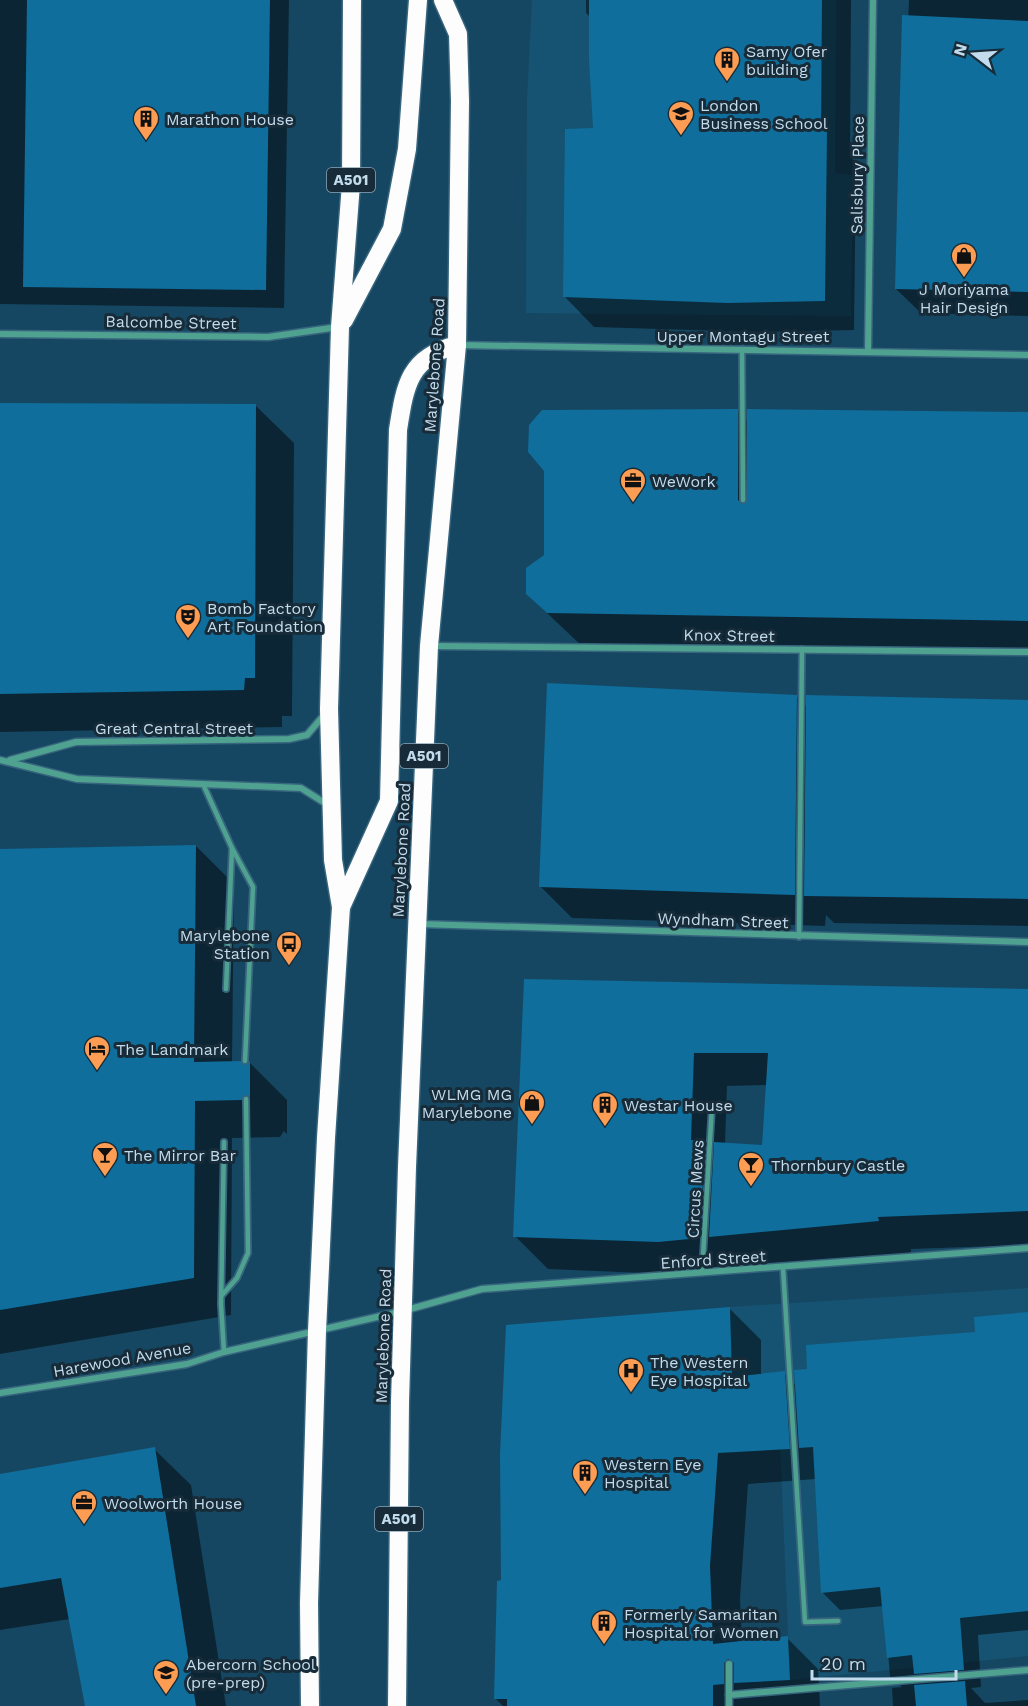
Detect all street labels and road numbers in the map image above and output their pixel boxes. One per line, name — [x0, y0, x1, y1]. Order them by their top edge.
street label: Salisbury Place — [847, 116, 868, 234]
road number: A501 — [327, 168, 375, 192]
street label: Marylebone Road — [420, 297, 449, 433]
street label: Balcombe Street — [105, 312, 237, 333]
street label: Upper Montagu Street — [657, 327, 830, 346]
street label: Knox Street — [683, 625, 775, 646]
street label: Great Central Street — [95, 719, 253, 738]
road number: A501 — [400, 744, 448, 768]
street label: Marylebone Road — [388, 782, 415, 918]
street label: Wyndham Street — [657, 909, 789, 932]
street label: Circus Mews — [683, 1139, 708, 1239]
street label: Enford Street — [660, 1246, 767, 1273]
street label: Marylebone Road — [372, 1268, 395, 1404]
street label: Harewood Avenue — [52, 1338, 193, 1381]
road number: A501 — [375, 1507, 423, 1531]

